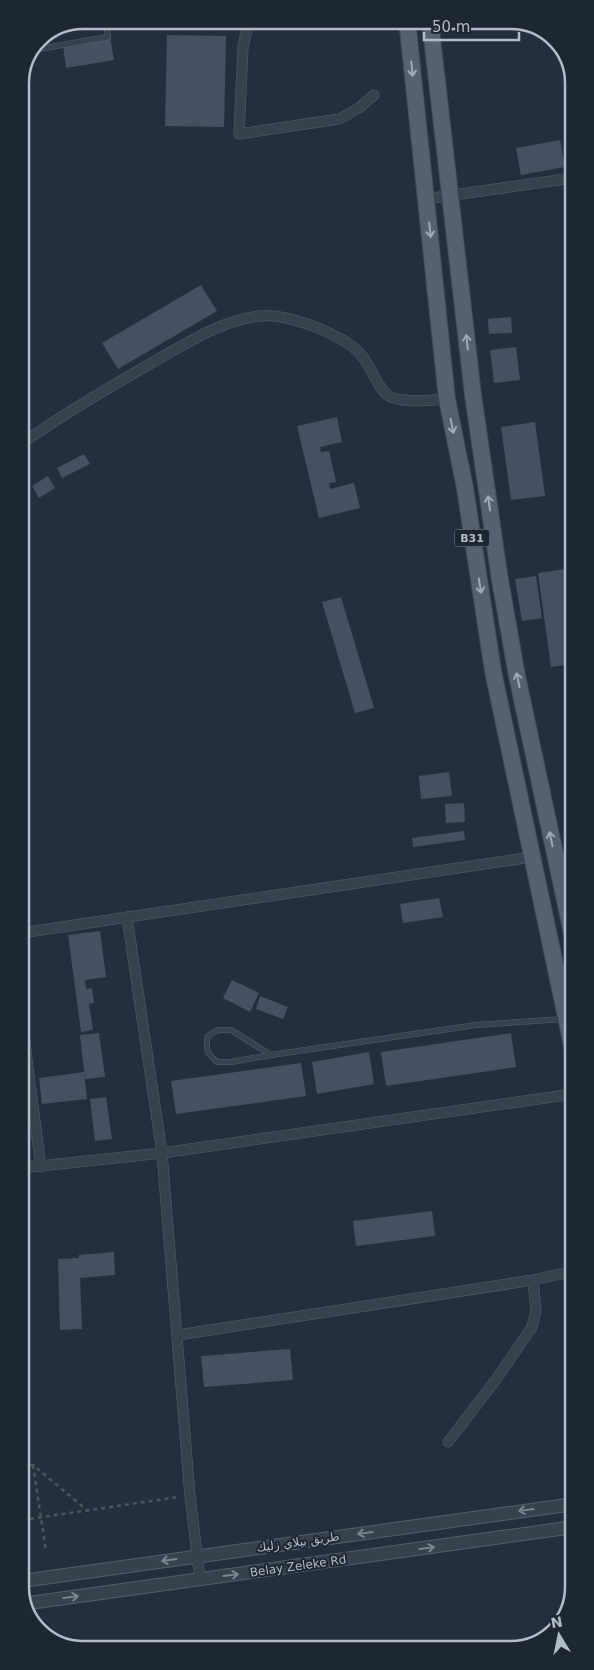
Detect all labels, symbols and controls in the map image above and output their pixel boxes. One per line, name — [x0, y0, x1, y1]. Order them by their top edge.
scale bar — [424, 10, 519, 42]
text: 50 m — [432, 18, 470, 36]
one-way arrow — [407, 60, 417, 76]
one-way arrow — [425, 222, 434, 238]
one-way arrow — [462, 334, 472, 350]
one-way arrow — [448, 418, 458, 434]
one-way arrow — [484, 495, 494, 511]
road number: B31 — [454, 530, 490, 546]
one-way arrow — [475, 578, 485, 594]
one-way arrow — [513, 673, 522, 689]
one-way arrow — [546, 832, 555, 848]
one-way arrow — [518, 1506, 534, 1516]
one-way arrow — [357, 1528, 373, 1538]
street label: طريق بيلاي زليك — [256, 1529, 341, 1556]
one-way arrow — [419, 1543, 435, 1553]
street label: Belay Zeleke Rd — [249, 1552, 347, 1580]
one-way arrow — [161, 1556, 177, 1566]
one-way arrow — [223, 1570, 239, 1580]
one-way arrow — [62, 1592, 78, 1602]
north arrow — [534, 1610, 584, 1660]
text: N — [550, 1613, 564, 1631]

